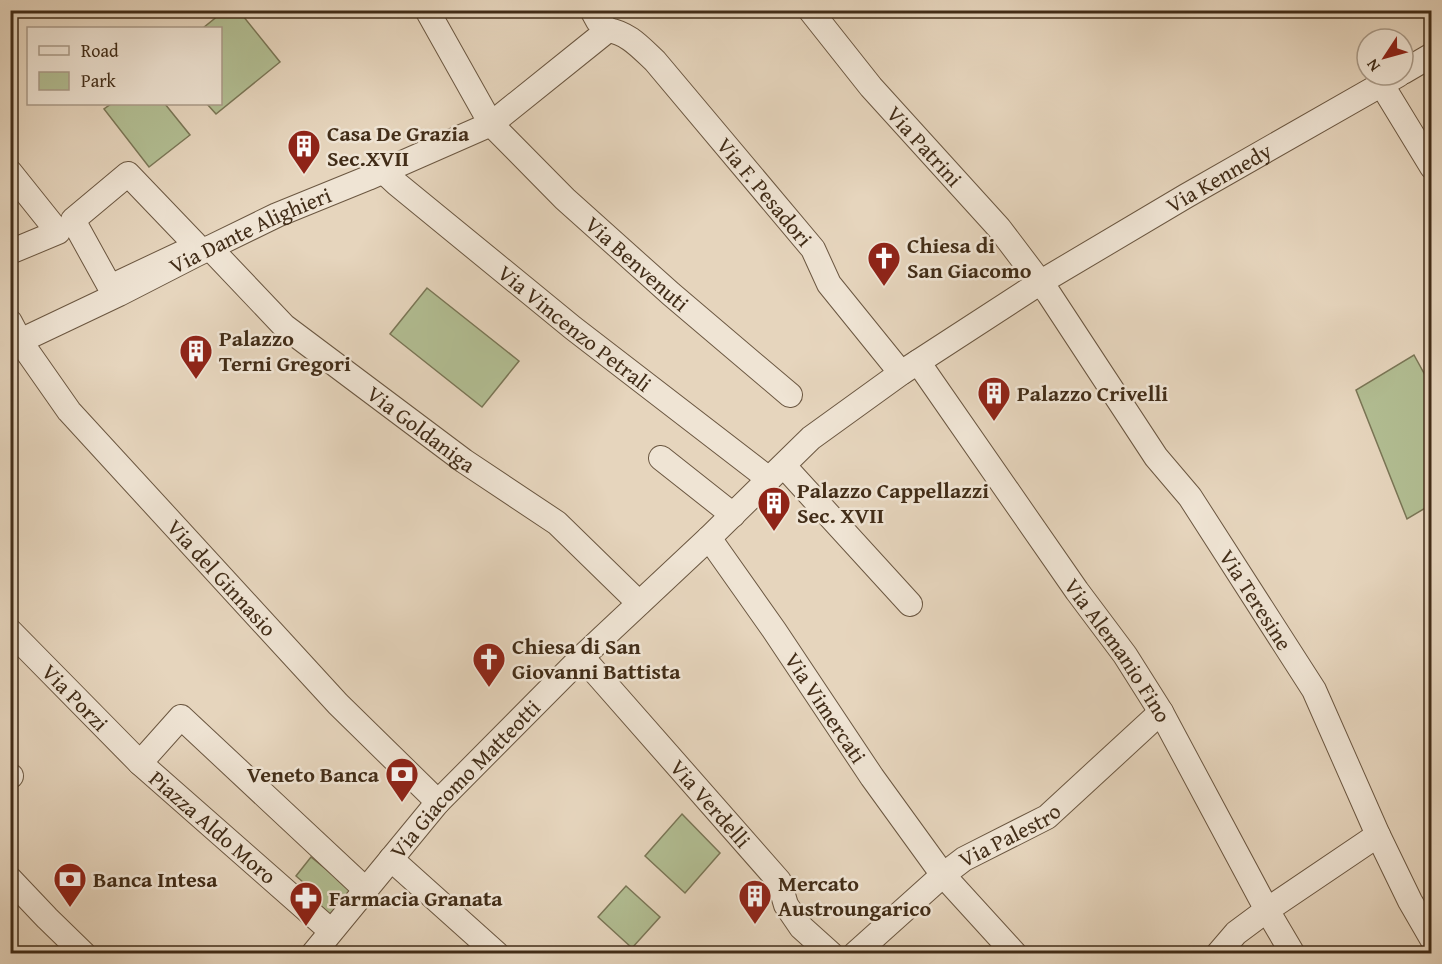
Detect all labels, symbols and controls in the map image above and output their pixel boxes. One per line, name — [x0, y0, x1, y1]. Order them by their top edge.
legend — [27, 27, 222, 105]
north arrow — [1355, 27, 1415, 87]
text: Road — [81, 37, 119, 64]
text: N — [1360, 54, 1386, 77]
text: Park — [81, 67, 117, 94]
street label: Via Patrini — [879, 98, 970, 194]
place label: Casa De Grazia Sec.XVII — [327, 117, 470, 174]
building icon: Casa De Grazia Sec.XVII — [286, 128, 322, 175]
street label: Via F. Pesadori — [709, 130, 820, 253]
street label: Via Kennedy — [1160, 135, 1277, 221]
street label: Via Dante Alighieri — [163, 179, 336, 282]
street label: Via Benvenuti — [578, 208, 696, 319]
place label: Chiesa di San Giacomo — [907, 229, 1032, 286]
church icon: Chiesa di San Giacomo — [866, 240, 902, 287]
street label: Via Vincenzo Petrali — [491, 257, 659, 399]
place label: Palazzo Terni Gregori — [219, 322, 351, 379]
building icon: Palazzo Terni Gregori — [178, 333, 214, 380]
building icon: Palazzo Crivelli — [976, 375, 1012, 422]
place label: Palazzo Crivelli — [1017, 377, 1168, 409]
street label: Via Goldaniga — [360, 378, 482, 481]
place label: Palazzo Cappellazzi Sec. XVII — [797, 474, 989, 531]
building icon: Palazzo Cappellazzi Sec. XVII — [756, 485, 792, 532]
street label: Via del Ginnasio — [160, 512, 284, 643]
street label: Via Teresine — [1212, 543, 1300, 656]
street label: Via Alemanio Fino — [1057, 572, 1180, 728]
place label: Chiesa di San Giovanni Battista — [512, 630, 681, 687]
church icon: Chiesa di San Giovanni Battista — [471, 641, 507, 688]
street label: Via Vimercati — [777, 646, 874, 770]
street label: Via Porzi — [34, 656, 116, 738]
street label: Via Giacomo Matteotti — [382, 692, 547, 865]
street label: Via Verdelli — [663, 752, 759, 855]
bank icon: Veneto Banca — [384, 756, 420, 803]
place label: Veneto Banca — [247, 758, 380, 790]
street label: Piazza Aldo Moro — [142, 763, 284, 891]
street label: Via Palestro — [953, 796, 1068, 875]
bank icon: Banca Intesa — [52, 861, 88, 908]
place label: Banca Intesa — [93, 863, 218, 895]
place label: Mercato Austroungarico — [778, 867, 932, 924]
building icon: Mercato Austroungarico — [737, 878, 773, 925]
pharmacy icon: Farmacia Granata — [288, 880, 324, 927]
place label: Farmacia Granata — [329, 882, 503, 914]

